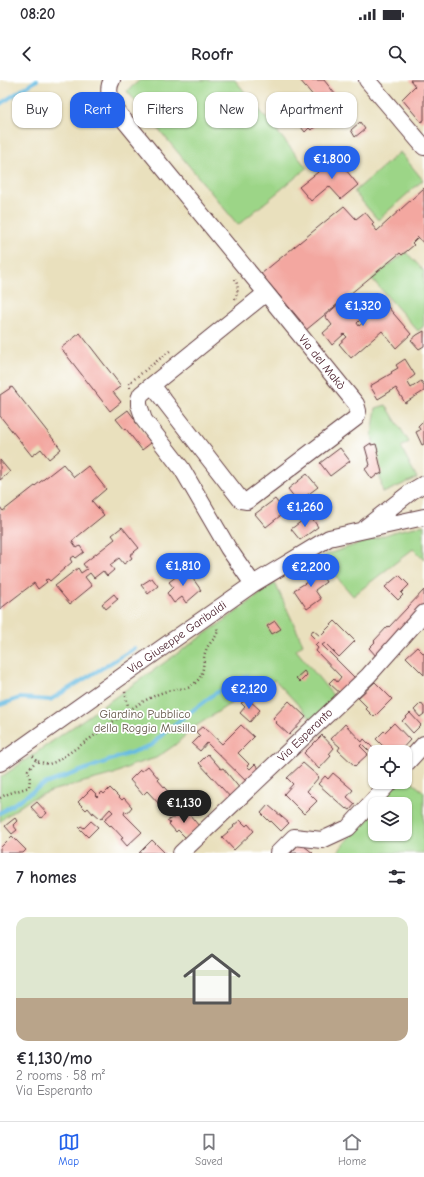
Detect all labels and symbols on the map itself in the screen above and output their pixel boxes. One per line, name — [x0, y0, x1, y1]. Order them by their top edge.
pin: €1,800 — [299, 146, 365, 180]
pin: €1,320 — [330, 293, 396, 327]
street label: Via del Makò — [296, 332, 348, 392]
pin: €1,260 — [272, 494, 338, 528]
pin: €1,810 — [150, 553, 216, 587]
pin: €2,200 — [278, 554, 344, 588]
street label: Via Giuseppe Garibaldi — [125, 598, 229, 676]
pin: €2,120 — [216, 676, 282, 710]
street label: Via Esperanto — [275, 705, 335, 765]
park label: Giardino Pubblico della Roggia Musilla — [94, 707, 196, 735]
pin: €1,130 — [151, 790, 217, 824]

